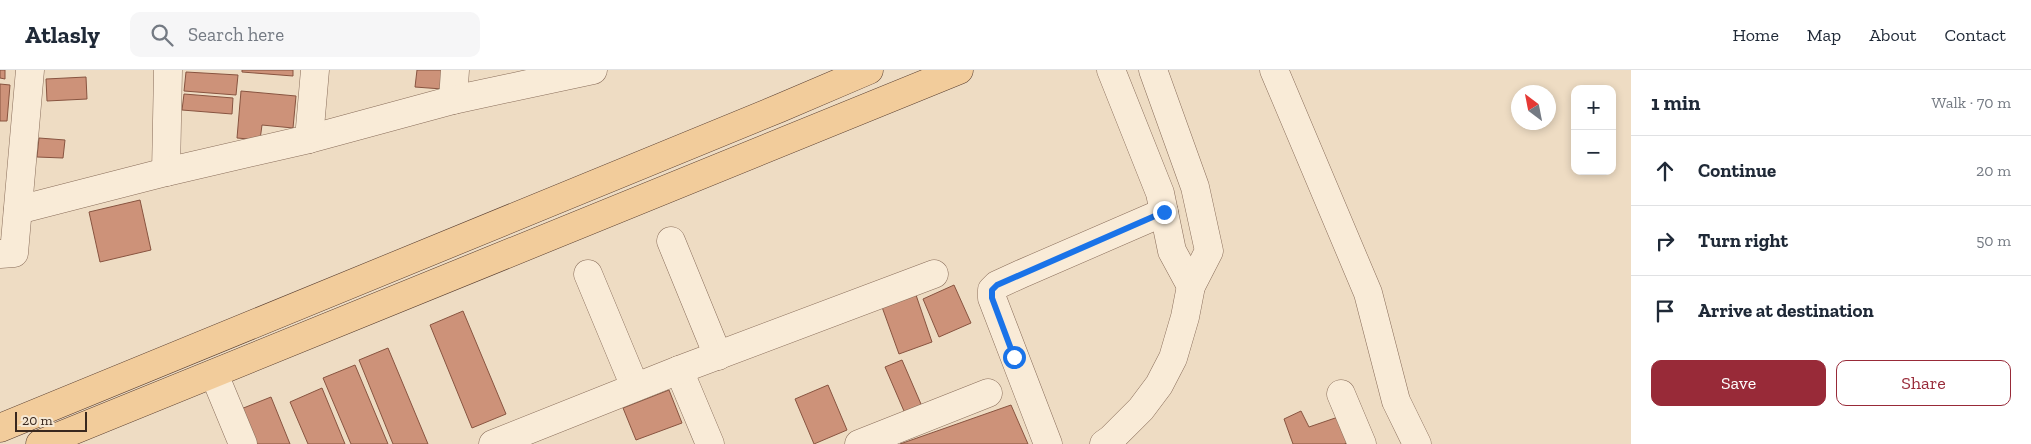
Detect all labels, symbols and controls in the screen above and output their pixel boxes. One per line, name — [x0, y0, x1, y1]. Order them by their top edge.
search box — [130, 12, 480, 57]
text: Atlasly — [25, 20, 100, 49]
icon: search — [148, 21, 176, 49]
text: Search here — [188, 23, 284, 46]
text: Home — [1732, 24, 1779, 46]
text: Map — [1807, 24, 1841, 46]
text: About — [1869, 24, 1916, 46]
text: Contact — [1944, 24, 2006, 46]
north arrow — [1511, 85, 1556, 130]
map controls — [1571, 85, 1616, 175]
button: + — [1571, 85, 1616, 130]
text: 1 min — [1651, 90, 1701, 115]
text: Walk · 70 m — [1931, 93, 2011, 112]
button: − — [1571, 130, 1616, 175]
icon: ahead — [1651, 157, 1679, 185]
text: Continue — [1698, 159, 1776, 182]
text: 20 m — [1976, 161, 2011, 180]
route end — [1153, 201, 1176, 224]
icon: right — [1651, 227, 1679, 255]
text: Turn right — [1698, 229, 1788, 252]
text: 50 m — [1976, 231, 2011, 250]
icon: arrive — [1651, 297, 1679, 325]
text: Arrive at destination — [1698, 299, 1874, 322]
route start — [1003, 346, 1026, 369]
button: Save — [1651, 360, 1826, 406]
button: Share — [1836, 360, 2011, 406]
scale bar — [15, 409, 88, 432]
text: 20 m — [22, 412, 53, 429]

